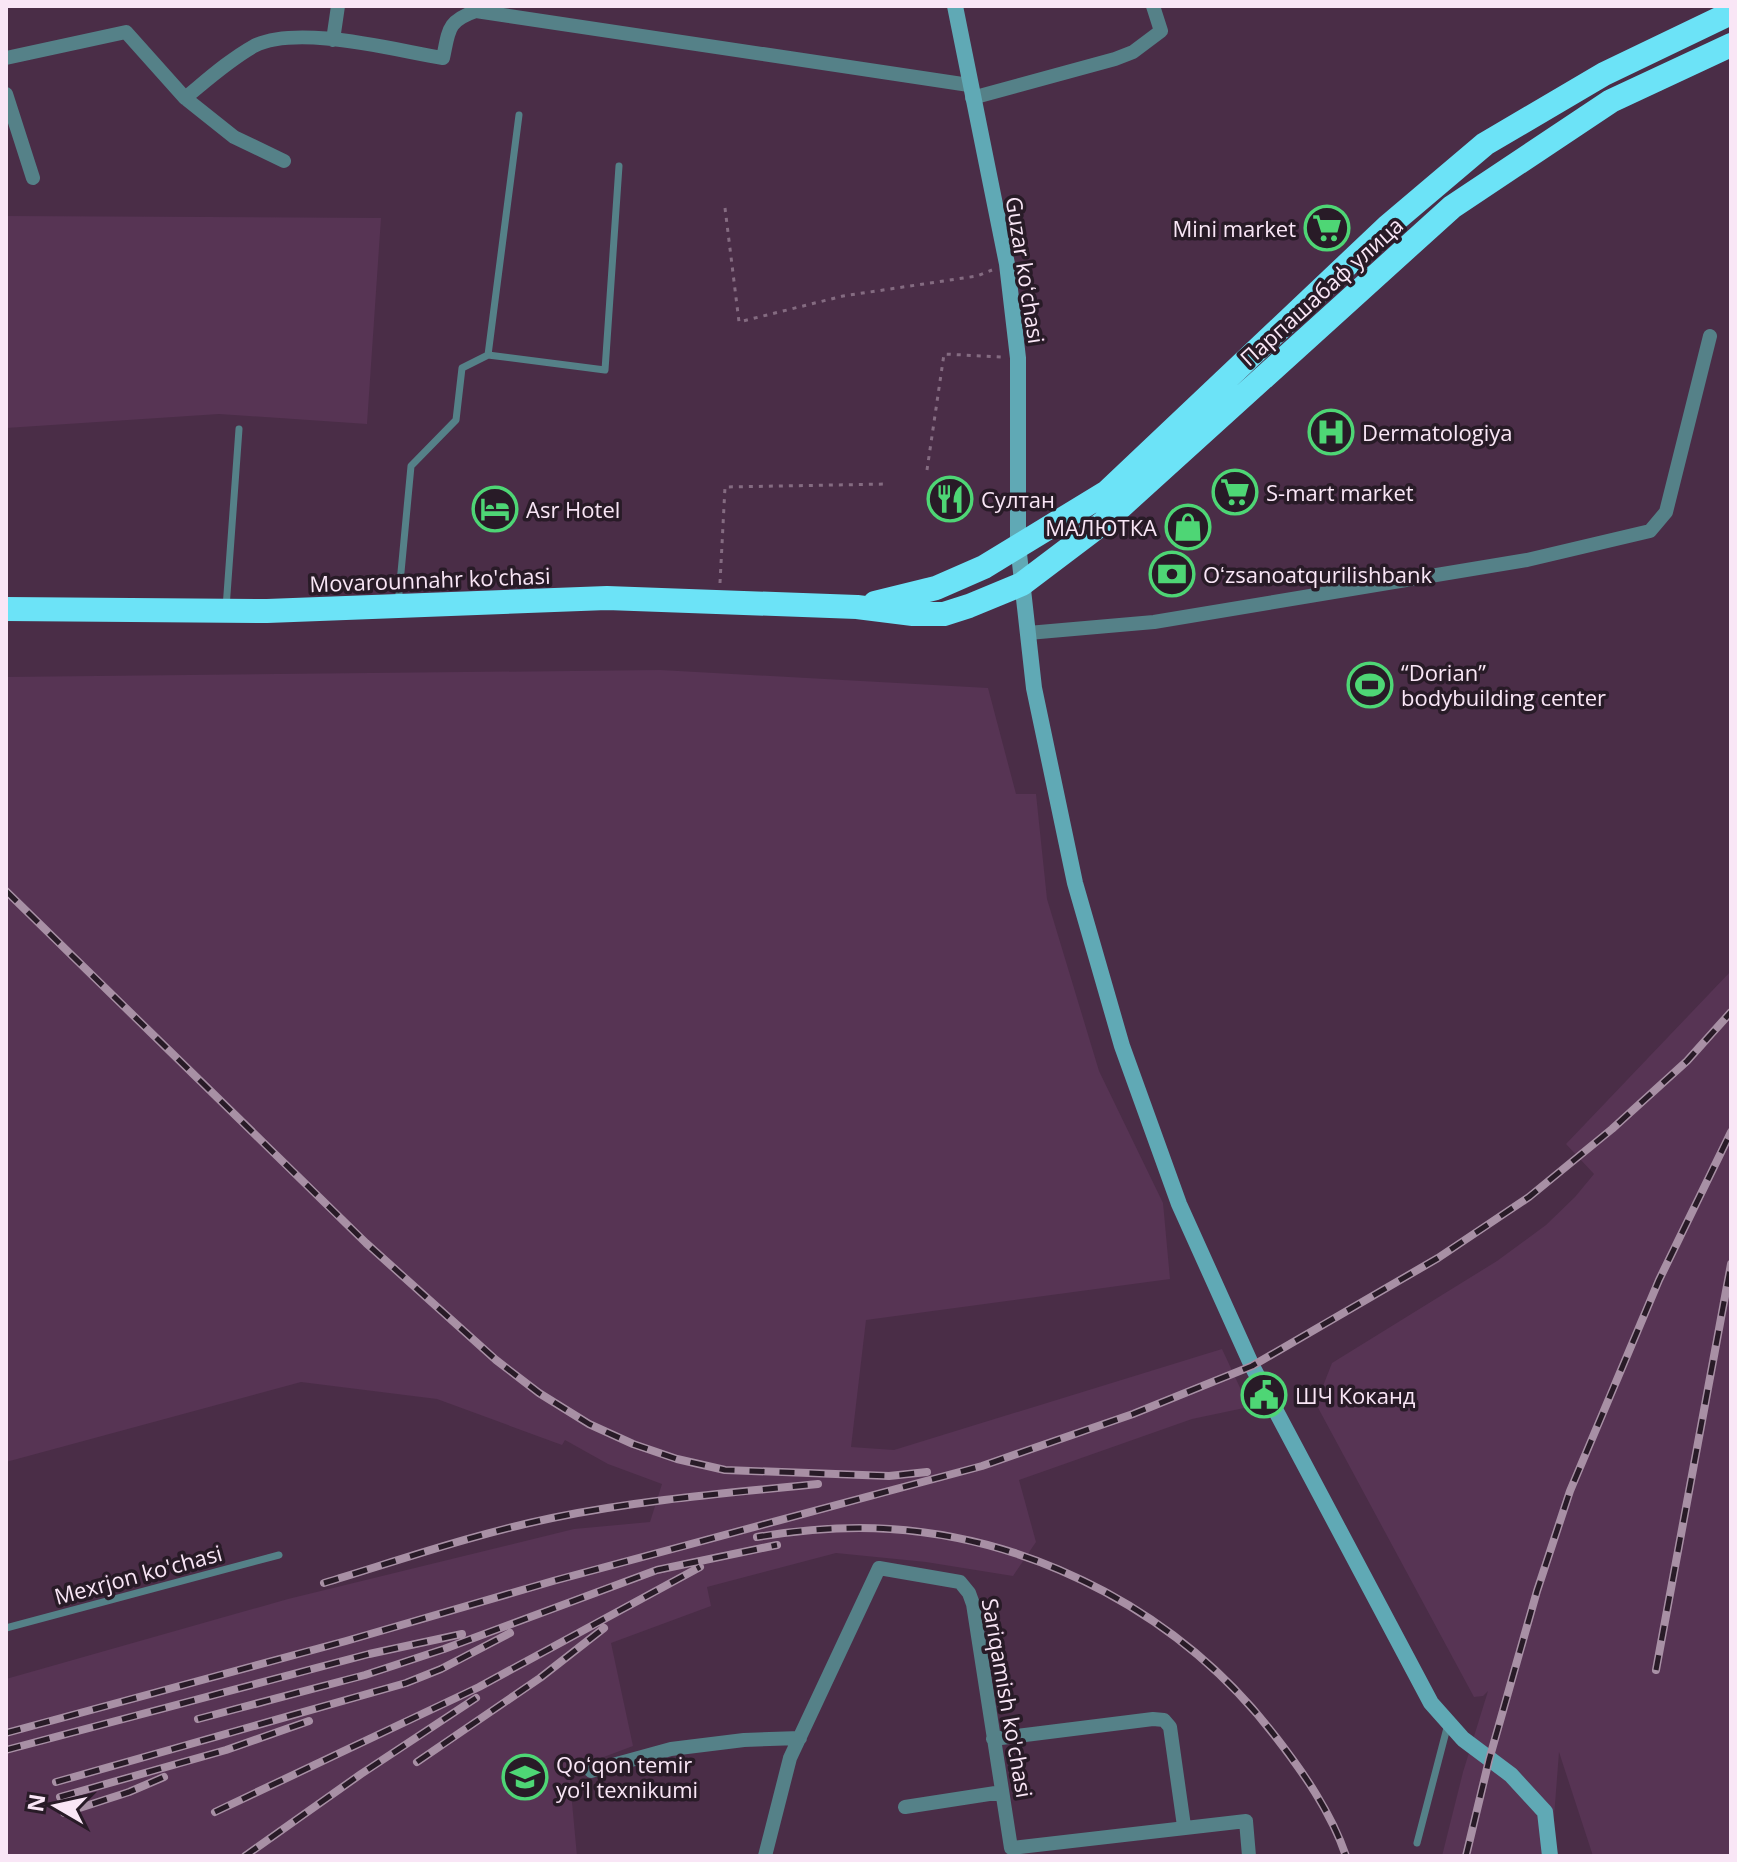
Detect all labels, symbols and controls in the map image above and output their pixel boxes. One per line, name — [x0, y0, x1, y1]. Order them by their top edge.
street label: Guzar koʻchasi — [1000, 194, 1052, 346]
supermarket icon: Mini market — [1303, 204, 1351, 252]
street label: Парпашабаф улица — [1233, 210, 1409, 372]
place label: Mini market — [1173, 213, 1296, 243]
hospital icon: Dermatologiya — [1307, 408, 1355, 456]
place label: Dermatologiya — [1362, 417, 1513, 447]
supermarket icon: S-mart market — [1211, 468, 1259, 516]
restaurant icon: Султан — [926, 475, 974, 523]
place label: S-mart market — [1266, 477, 1414, 507]
place label: Султан — [981, 484, 1055, 514]
hotel icon: Asr Hotel — [471, 485, 519, 533]
place label: Asr Hotel — [526, 494, 620, 524]
shop icon: МАЛЮТКА — [1164, 503, 1212, 551]
place label: МАЛЮТКА — [1045, 512, 1157, 542]
bank icon: Oʻzsanoatqurilishbank — [1148, 550, 1196, 598]
place label: Oʻzsanoatqurilishbank — [1203, 559, 1433, 589]
street label: Movarounnahr ko'chasi — [309, 560, 551, 598]
place label: “Dorian” bodybuilding center — [1401, 657, 1606, 712]
sports icon: “Dorian” bodybuilding center — [1346, 661, 1394, 709]
public building icon: ШЧ Коканд — [1240, 1371, 1288, 1419]
place label: ШЧ Коканд — [1295, 1380, 1416, 1410]
street label: Mexrjon ko'chasi — [51, 1537, 225, 1611]
street label: Sariqamish ko'chasi — [976, 1596, 1040, 1800]
place label: Qoʻqon temir yoʻl texnikumi — [556, 1749, 698, 1804]
school or university icon: Qoʻqon temir yoʻl texnikumi — [501, 1753, 549, 1801]
north arrow — [16, 1766, 96, 1846]
text: N — [19, 1792, 51, 1814]

